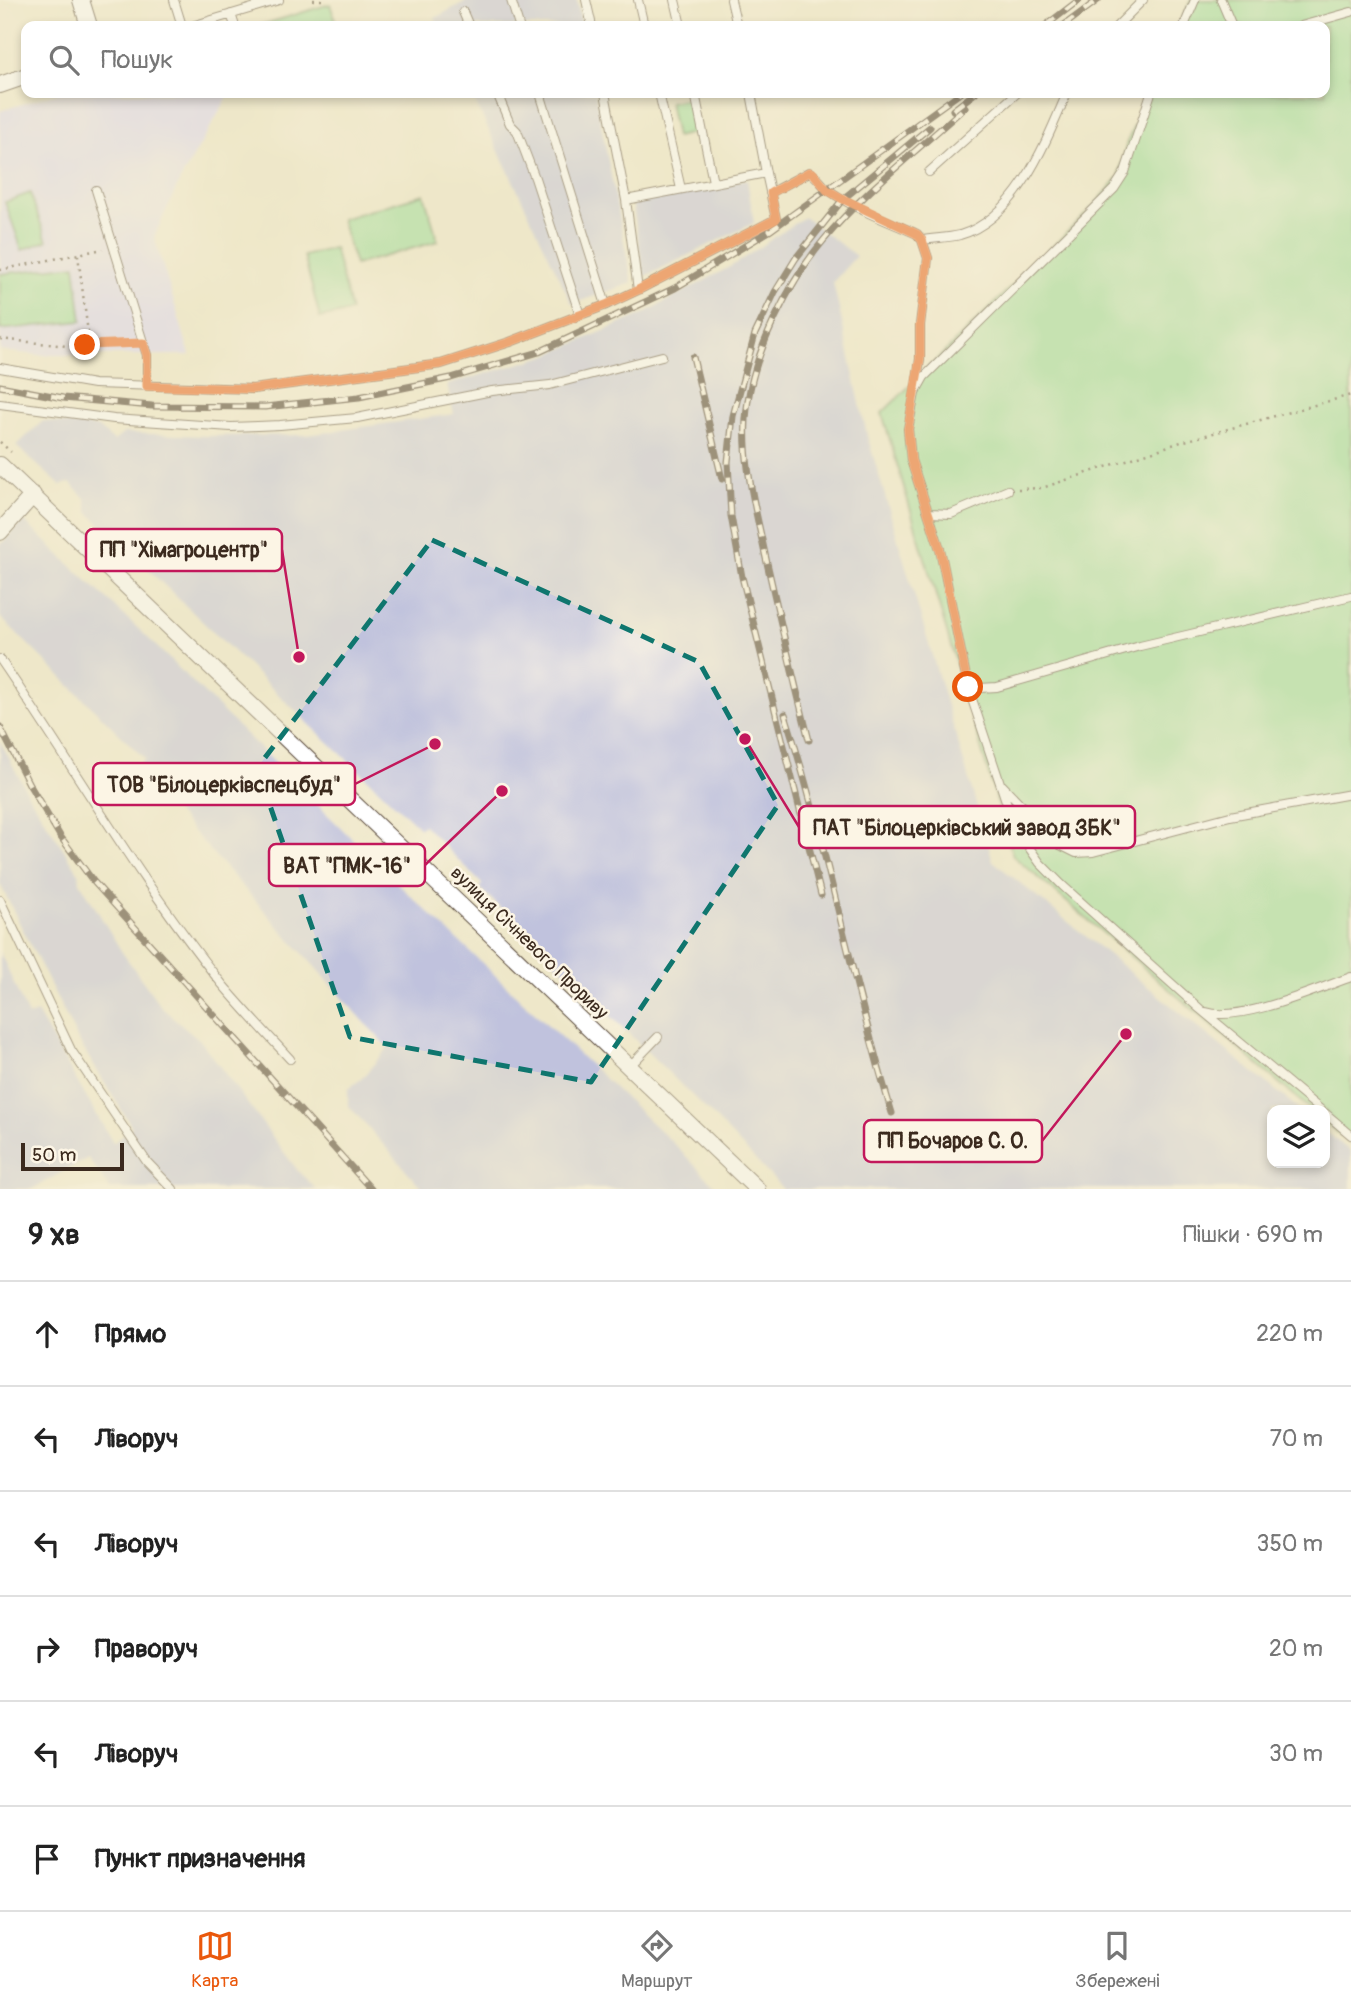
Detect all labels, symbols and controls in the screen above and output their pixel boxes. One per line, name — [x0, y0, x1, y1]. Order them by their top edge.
search box — [21, 21, 1330, 98]
icon: search — [45, 41, 83, 79]
text: Пошук — [101, 44, 174, 76]
route end — [69, 329, 100, 360]
callout: ПП "Хімагроцентр" — [86, 529, 282, 571]
text: ПП "Хімагроцентр" — [100, 537, 268, 564]
route start — [952, 671, 983, 702]
callout: ТОВ "Білоцерківспецбуд" — [93, 763, 355, 805]
text: ТОВ "Білоцерківспецбуд" — [106, 772, 341, 799]
callout: ПАТ "Білоцерківський завод ЗБК" — [799, 806, 1135, 848]
text: ПАТ "Білоцерківський завод ЗБК" — [813, 815, 1121, 842]
callout: ВАТ "ПМК-16" — [269, 844, 425, 886]
text: ВАТ "ПМК-16" — [283, 853, 411, 880]
street label: вулиця Січневого Прориву — [445, 861, 613, 1024]
map controls — [1267, 1105, 1330, 1168]
button: layers — [1267, 1105, 1330, 1168]
callout: ПП Бочаров С. О. — [864, 1120, 1042, 1162]
text: ПП Бочаров С. О. — [878, 1128, 1028, 1155]
scale bar — [21, 1140, 124, 1172]
text: 50 m — [32, 1143, 76, 1167]
text: 9 хв — [28, 1216, 80, 1253]
text: Пішки · 690 m — [1183, 1220, 1323, 1249]
icon: ahead — [28, 1315, 66, 1353]
text: Прямо — [95, 1318, 166, 1350]
text: 220 m — [1256, 1319, 1323, 1348]
icon: left — [28, 1420, 66, 1458]
text: Ліворуч — [95, 1423, 179, 1455]
text: 70 m — [1270, 1424, 1323, 1453]
icon: left — [28, 1525, 66, 1563]
text: Ліворуч — [95, 1528, 179, 1560]
text: 350 m — [1257, 1529, 1323, 1558]
icon: right — [28, 1630, 66, 1668]
text: Праворуч — [95, 1633, 198, 1665]
text: 20 m — [1269, 1634, 1323, 1663]
icon: left — [28, 1735, 66, 1773]
text: Ліворуч — [95, 1738, 179, 1770]
text: 30 m — [1269, 1739, 1323, 1768]
icon: arrive — [28, 1840, 66, 1878]
text: Пункт призначення — [95, 1843, 306, 1875]
tab: Карта — [191, 1927, 238, 1993]
tab: Маршрут — [621, 1927, 693, 1993]
tab: Збережені — [1075, 1927, 1160, 1993]

